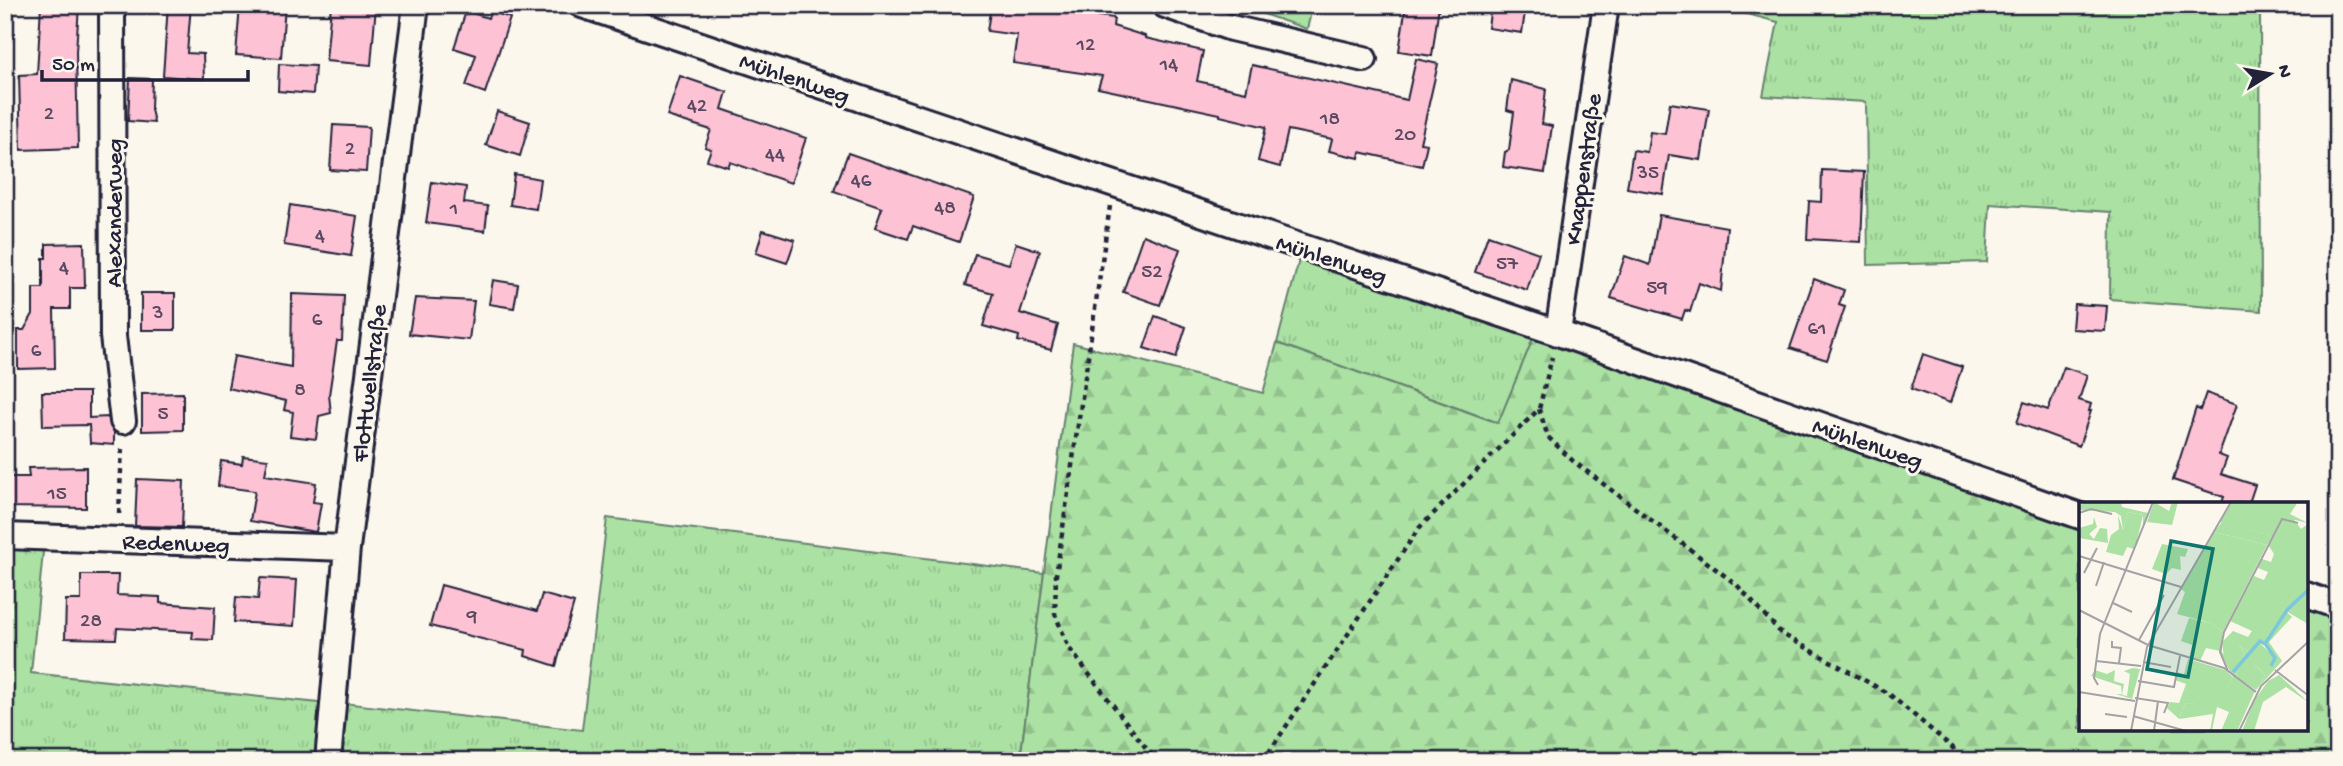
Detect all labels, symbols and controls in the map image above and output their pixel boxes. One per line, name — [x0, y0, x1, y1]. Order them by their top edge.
house number: 12 — [1076, 34, 1095, 59]
scale bar — [42, 38, 248, 82]
north arrow — [2234, 38, 2304, 108]
street label: Mühlenweg — [735, 48, 853, 113]
text: 50 m — [52, 54, 95, 79]
house number: 14 — [1159, 54, 1178, 79]
text: N — [2271, 63, 2296, 80]
street label: Knappenstraße — [1560, 91, 1611, 247]
house number: 42 — [687, 95, 707, 120]
house number: 2 — [44, 103, 54, 128]
house number: 18 — [1319, 108, 1340, 133]
house number: 20 — [1394, 124, 1416, 149]
house number: 2 — [345, 138, 355, 163]
street label: Alexanderweg — [102, 139, 131, 287]
house number: 44 — [765, 144, 785, 169]
house number: 35 — [1636, 162, 1659, 187]
house number: 46 — [851, 170, 872, 195]
house number: 48 — [934, 197, 956, 222]
house number: 1 — [449, 198, 458, 223]
house number: 4 — [315, 225, 325, 250]
street label: Mühlenweg — [1272, 230, 1390, 293]
house number: 57 — [1496, 253, 1519, 278]
house number: 4 — [59, 257, 69, 282]
house number: 52 — [1141, 261, 1163, 286]
house number: 59 — [1646, 277, 1668, 302]
house number: 3 — [152, 302, 163, 327]
street label: Flottwellstraße — [347, 302, 396, 465]
house number: 6 — [312, 309, 323, 334]
house number: 61 — [1807, 318, 1827, 343]
house number: 6 — [31, 340, 42, 365]
house number: 8 — [294, 379, 306, 404]
house number: 5 — [157, 403, 169, 428]
street label: Mühlenweg — [1808, 413, 1926, 478]
house number: 15 — [46, 483, 67, 508]
inset map — [2079, 502, 2308, 731]
street label: Redenweg — [122, 529, 230, 562]
house number: 9 — [466, 606, 478, 631]
house number: 28 — [80, 610, 102, 635]

